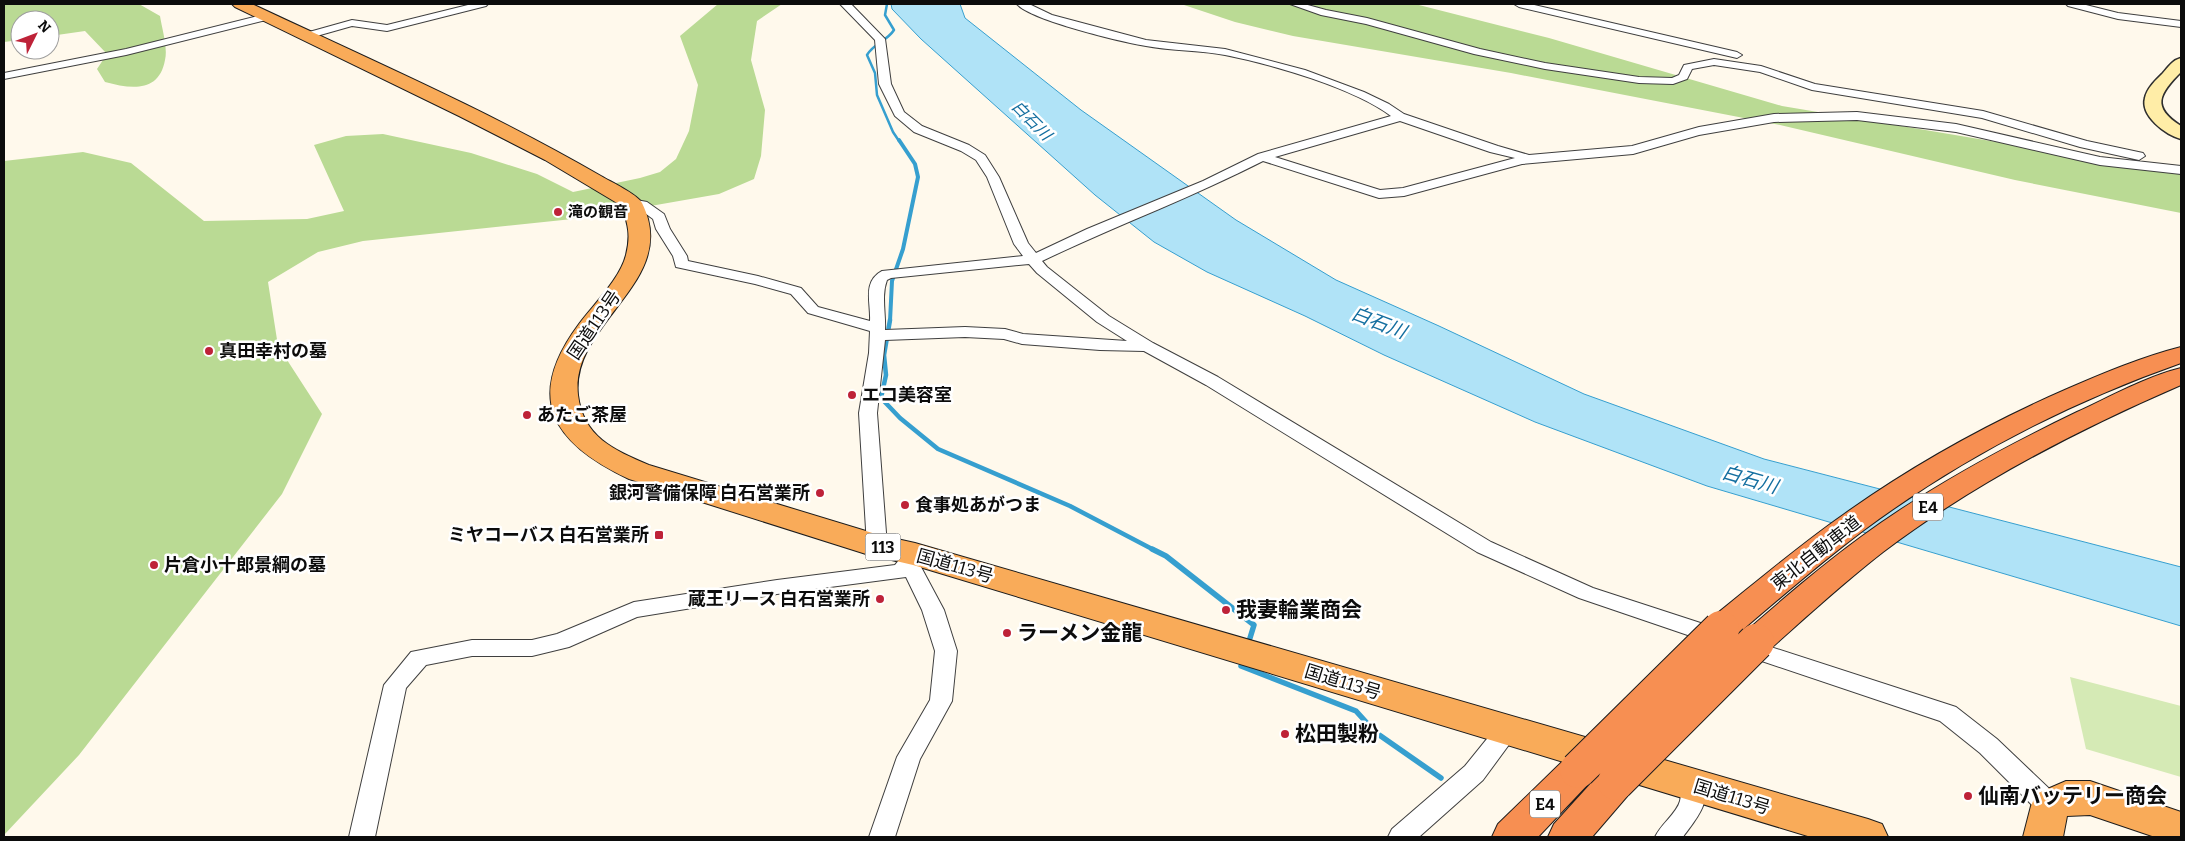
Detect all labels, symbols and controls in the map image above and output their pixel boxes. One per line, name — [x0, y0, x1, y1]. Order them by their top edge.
north arrow — [10, 10, 60, 60]
text: N — [34, 17, 54, 36]
water label: 白石川 — [1008, 97, 1057, 145]
place label: 滝の観音 — [568, 203, 628, 221]
marker: 滝の観音 — [552, 206, 564, 218]
street label: 国道113号 — [563, 286, 625, 364]
water label: 白石川 — [1348, 302, 1411, 344]
place label: 真田幸村の墓 — [219, 340, 327, 362]
marker: 真田幸村の墓 — [203, 345, 215, 357]
place label: エコ美容室 — [862, 384, 952, 406]
marker: エコ美容室 — [846, 389, 858, 401]
place label: あたご茶屋 — [537, 404, 627, 426]
marker: あたご茶屋 — [521, 409, 533, 421]
water label: 白石川 — [1719, 461, 1782, 499]
place label: 銀河警備保障 白石営業所 — [609, 482, 810, 504]
marker: 銀河警備保障 白石営業所 — [814, 487, 826, 499]
place label: 食事処あがつま — [915, 494, 1041, 516]
road number: E4 — [1913, 494, 1943, 520]
marker: 食事処あがつま — [899, 499, 911, 511]
street label: 東北自動車道 — [1767, 511, 1865, 595]
place label: ミヤコーバス 白石営業所 — [448, 524, 649, 546]
marker: ミヤコーバス 白石営業所 — [653, 529, 665, 541]
road number: 113 — [866, 534, 900, 560]
street label: 国道113号 — [914, 545, 996, 587]
place label: 片倉小十郎景綱の墓 — [164, 554, 326, 576]
marker: 片倉小十郎景綱の墓 — [148, 559, 160, 571]
place label: 蔵王リース 白石営業所 — [688, 588, 870, 610]
marker: 蔵王リース 白石営業所 — [874, 593, 886, 605]
place label: 我妻輪業商会 — [1236, 597, 1362, 623]
marker: 我妻輪業商会 — [1220, 604, 1232, 616]
place label: ラーメン金龍 — [1017, 620, 1142, 646]
marker: ラーメン金龍 — [1001, 627, 1013, 639]
street label: 国道113号 — [1302, 660, 1384, 704]
place label: 松田製粉 — [1295, 721, 1379, 747]
marker: 松田製粉 — [1279, 728, 1291, 740]
street label: 国道113号 — [1691, 775, 1773, 819]
place label: 仙南バッテリー商会 — [1978, 783, 2167, 809]
marker: 仙南バッテリー商会 — [1962, 790, 1974, 802]
road number: E4 — [1530, 791, 1560, 818]

